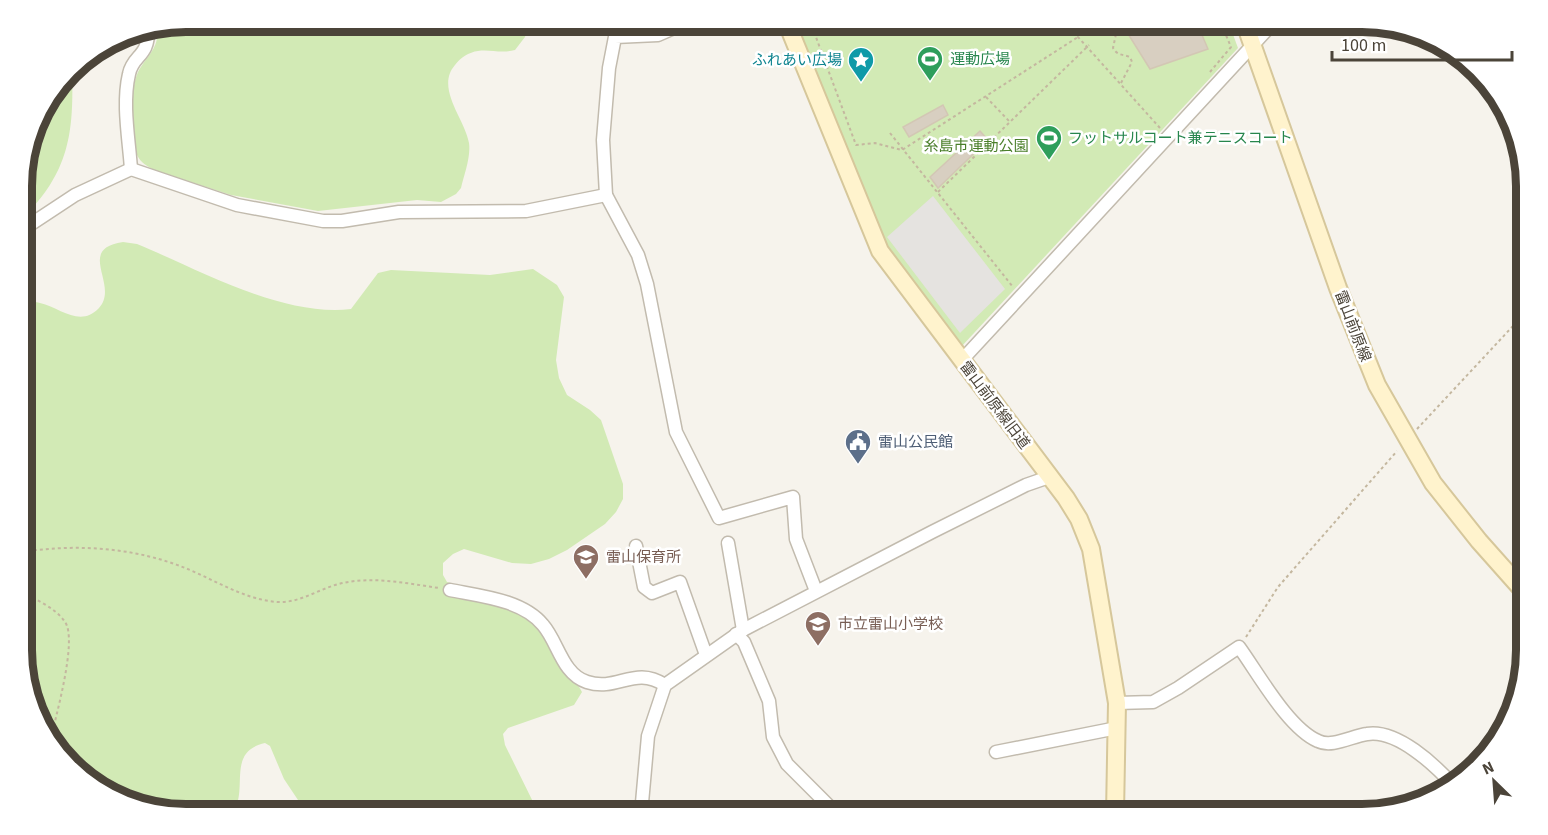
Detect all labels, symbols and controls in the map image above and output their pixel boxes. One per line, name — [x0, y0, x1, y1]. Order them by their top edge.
scale bar — [1332, 24, 1512, 62]
text: 100 m — [1341, 33, 1386, 58]
sports icon: 運動広場 — [915, 44, 945, 82]
place icon: ふれあい広場 — [846, 45, 876, 83]
place label: 運動広場 — [950, 49, 1010, 70]
place label: ふれあい広場 — [752, 50, 842, 71]
sports icon: フットサルコート兼テニスコート — [1034, 123, 1064, 161]
place label: フットサルコート兼テニスコート — [1068, 128, 1293, 149]
park label: 糸島市運動公園 — [923, 136, 1029, 157]
street label: 雷山前原線 — [1329, 287, 1376, 365]
street label: 雷山前原線旧道 — [955, 357, 1035, 454]
public building icon: 雷山公民館 — [843, 427, 873, 465]
place label: 雷山公民館 — [878, 432, 953, 453]
school or university icon: 雷山保育所 — [571, 542, 601, 580]
place label: 雷山保育所 — [606, 547, 681, 568]
school or university icon: 市立雷山小学校 — [803, 609, 833, 647]
place label: 市立雷山小学校 — [838, 614, 943, 635]
north arrow — [1464, 751, 1524, 811]
text: N — [1479, 756, 1498, 781]

